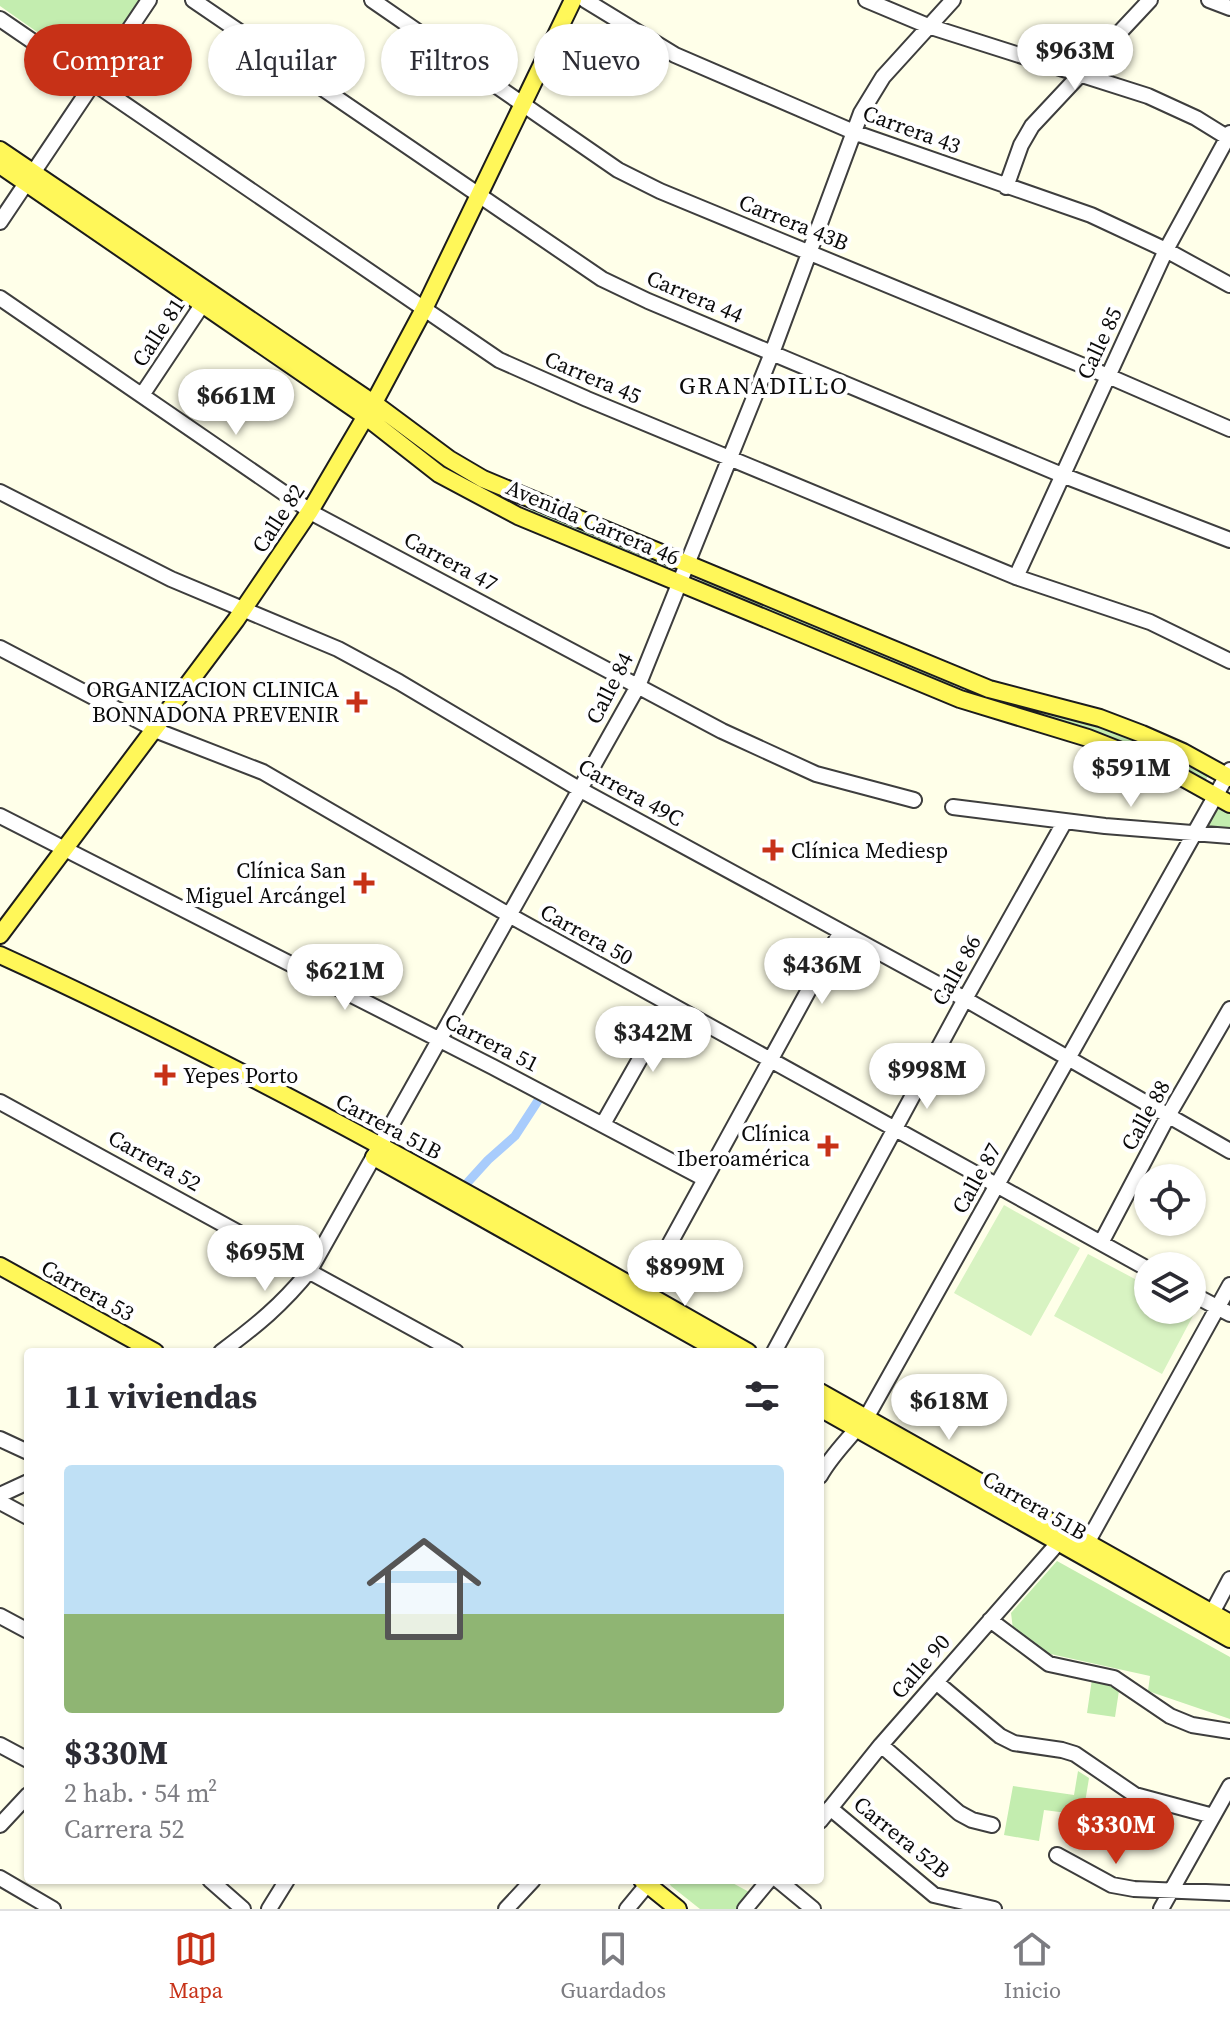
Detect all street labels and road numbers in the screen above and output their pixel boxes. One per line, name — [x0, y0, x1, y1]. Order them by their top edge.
street label: Carrera 43 — [859, 97, 965, 161]
street label: Carrera 43B — [735, 186, 853, 258]
street label: Carrera 44 — [642, 262, 748, 330]
street label: Calle 81 — [125, 292, 191, 372]
street label: Calle 85 — [1069, 302, 1129, 384]
street label: Carrera 45 — [540, 343, 646, 411]
street label: Avenida Carrera 46 — [502, 472, 684, 572]
street label: Calle 82 — [245, 478, 311, 558]
street label: Carrera 47 — [399, 524, 503, 598]
street label: Calle 84 — [578, 647, 640, 729]
street label: Carrera 49C — [573, 751, 689, 833]
street label: Carrera 50 — [535, 896, 639, 972]
street label: Calle 86 — [924, 929, 988, 1011]
street label: Carrera 51 — [440, 1005, 544, 1079]
street label: Calle 88 — [1113, 1074, 1177, 1156]
street label: Carrera 51B — [331, 1086, 447, 1166]
street label: Carrera 52 — [103, 1122, 207, 1198]
street label: Calle 87 — [944, 1137, 1008, 1219]
street label: Carrera 53 — [36, 1252, 140, 1328]
street label: Carrera 51B — [977, 1463, 1093, 1547]
street label: Calle 90 — [884, 1627, 956, 1705]
street label: Carrera 52B — [848, 1789, 956, 1885]

